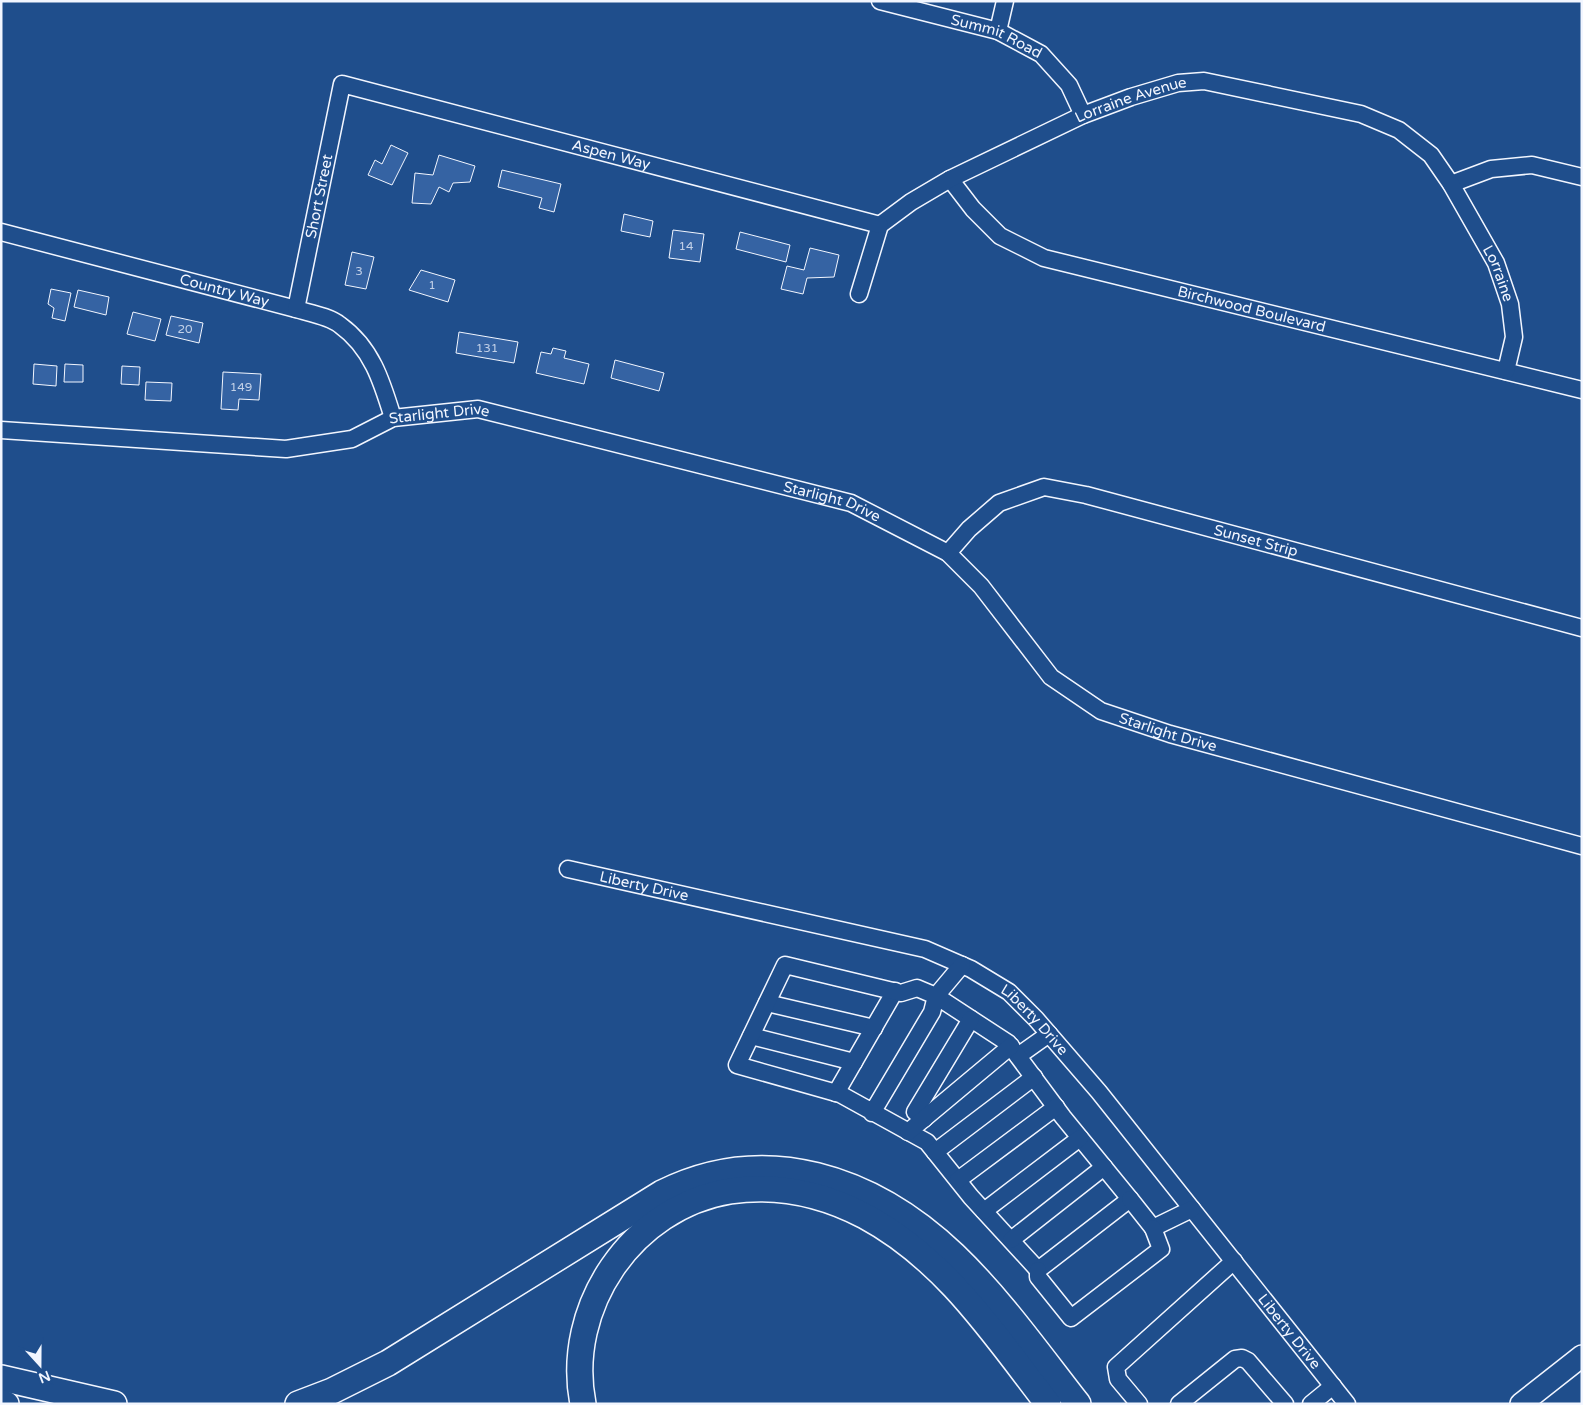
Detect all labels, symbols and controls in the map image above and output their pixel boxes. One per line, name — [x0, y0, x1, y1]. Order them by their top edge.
street label: Summit Road — [949, 10, 1045, 62]
street label: Lorraine Avenue — [1072, 73, 1187, 127]
street label: Aspen Way — [570, 136, 652, 173]
street label: Short Street — [302, 152, 336, 240]
house number: 14 — [678, 239, 694, 253]
street label: Lorraine — [1479, 242, 1517, 304]
house number: 3 — [355, 264, 363, 278]
street label: Country Way — [178, 270, 271, 311]
house number: 1 — [428, 278, 436, 292]
street label: Birchwood Boulevard — [1176, 282, 1328, 336]
house number: 20 — [177, 322, 193, 336]
house number: 131 — [476, 341, 498, 355]
house number: 149 — [230, 380, 252, 394]
street label: Starlight Drive — [388, 400, 492, 427]
street label: Starlight Drive — [782, 477, 884, 526]
street label: Sunset Strip — [1212, 521, 1300, 560]
street label: Starlight Drive — [1117, 709, 1219, 755]
street label: Liberty Drive — [598, 867, 690, 905]
street label: Liberty Drive — [998, 980, 1072, 1059]
street label: Liberty Drive — [1254, 1290, 1325, 1373]
north arrow — [15, 1340, 65, 1390]
text: N — [36, 1367, 53, 1387]

